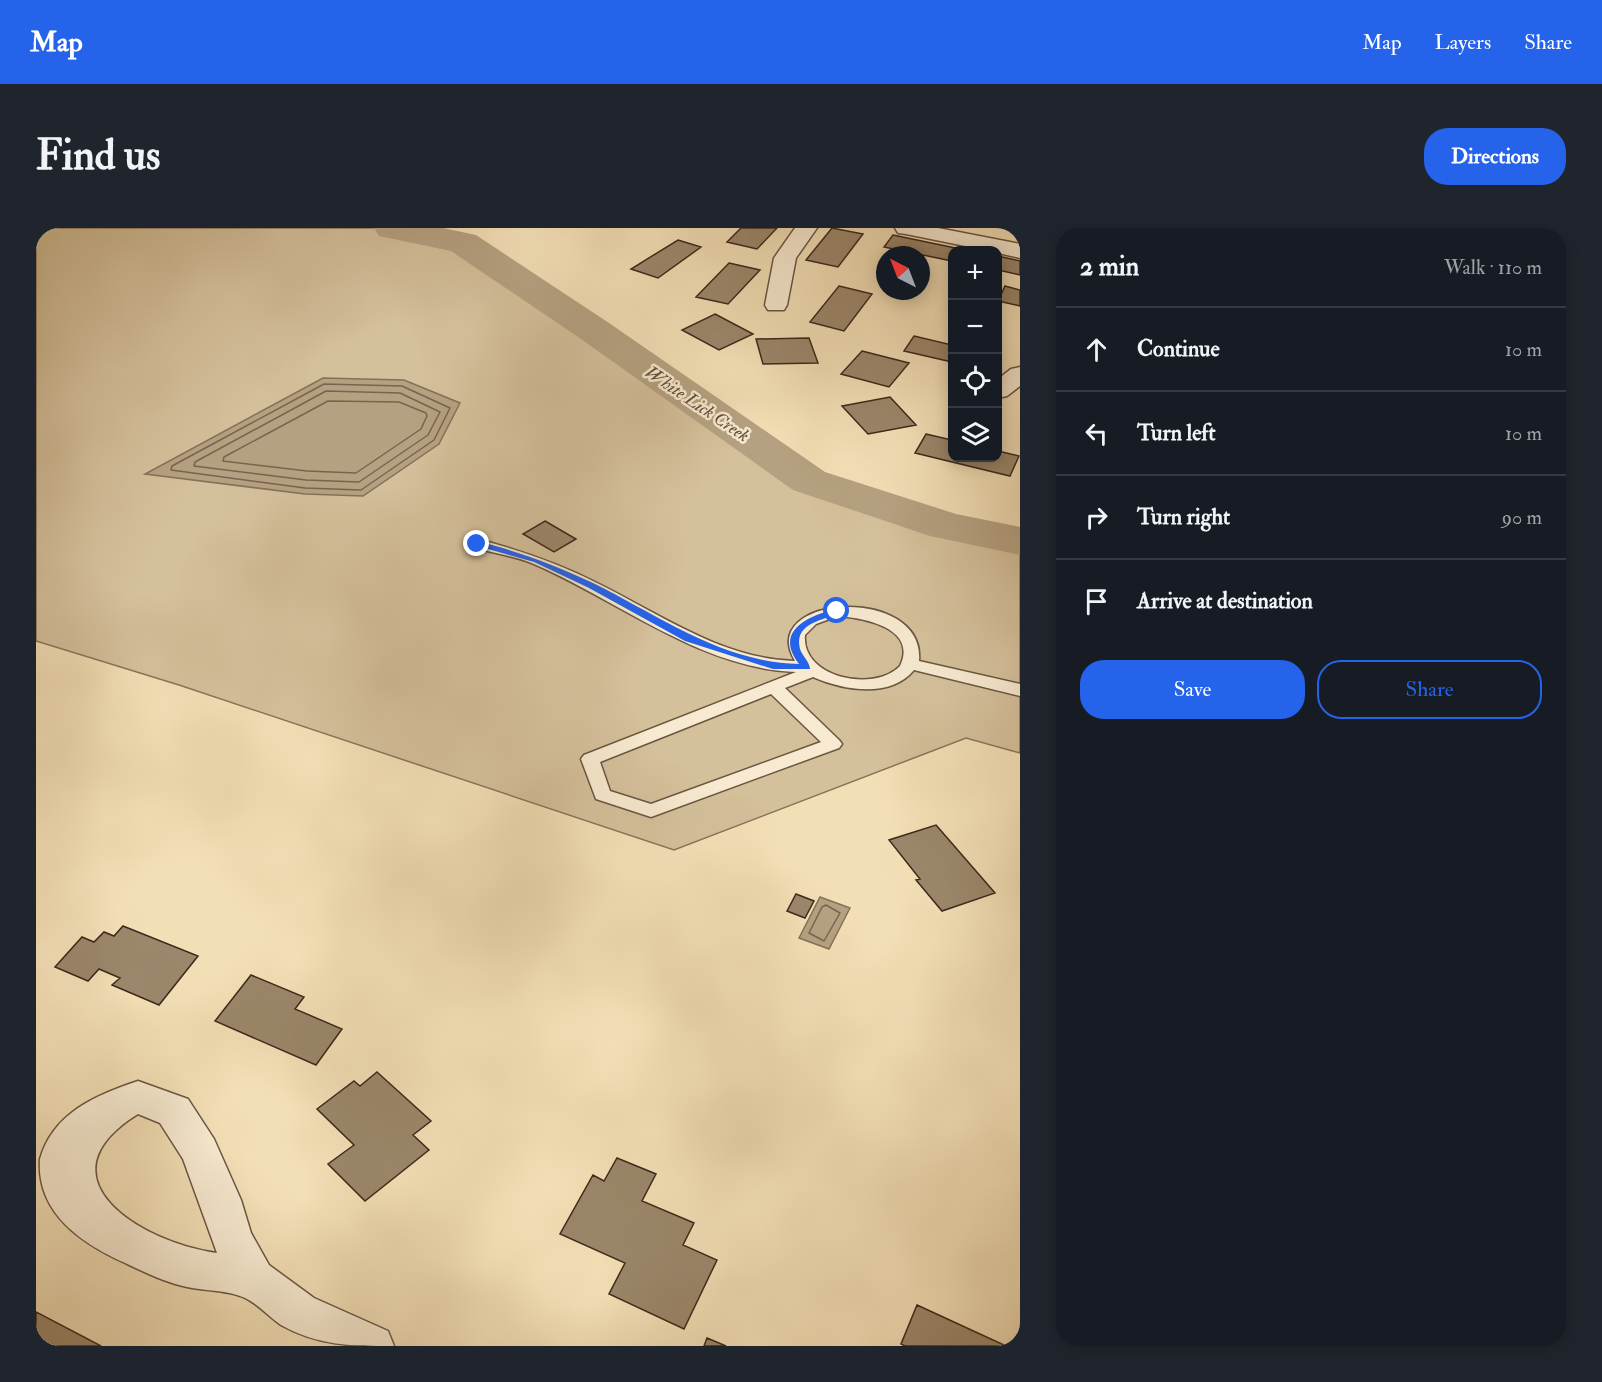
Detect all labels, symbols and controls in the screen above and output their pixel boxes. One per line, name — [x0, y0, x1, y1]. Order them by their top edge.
text: Map — [30, 25, 83, 60]
text: Map — [1362, 29, 1402, 56]
text: Layers — [1435, 29, 1491, 56]
text: Share — [1524, 29, 1572, 56]
button: Directions — [1424, 128, 1566, 185]
text: Find us — [36, 130, 160, 182]
north arrow — [876, 246, 930, 300]
map controls — [948, 246, 1002, 462]
button: + — [948, 246, 1002, 300]
text: 2 min — [1080, 251, 1139, 283]
text: Walk · 110 m — [1444, 255, 1542, 280]
button: − — [948, 300, 1002, 354]
icon: ahead — [1080, 333, 1113, 366]
text: Continue — [1137, 335, 1220, 363]
text: 10 m — [1505, 337, 1542, 362]
button: locate — [948, 354, 1002, 408]
water label: White Lick Creek — [640, 361, 754, 447]
button: layers — [948, 408, 1002, 462]
icon: left — [1080, 417, 1113, 450]
text: Turn left — [1137, 419, 1216, 447]
text: 10 m — [1505, 421, 1542, 446]
icon: right — [1080, 501, 1113, 534]
text: Turn right — [1137, 503, 1230, 531]
text: 90 m — [1502, 505, 1542, 530]
route end — [463, 530, 489, 556]
icon: arrive — [1080, 585, 1113, 618]
text: Arrive at destination — [1137, 587, 1313, 615]
route start — [823, 597, 849, 623]
button: Save — [1080, 660, 1305, 719]
button: Share — [1317, 660, 1542, 719]

